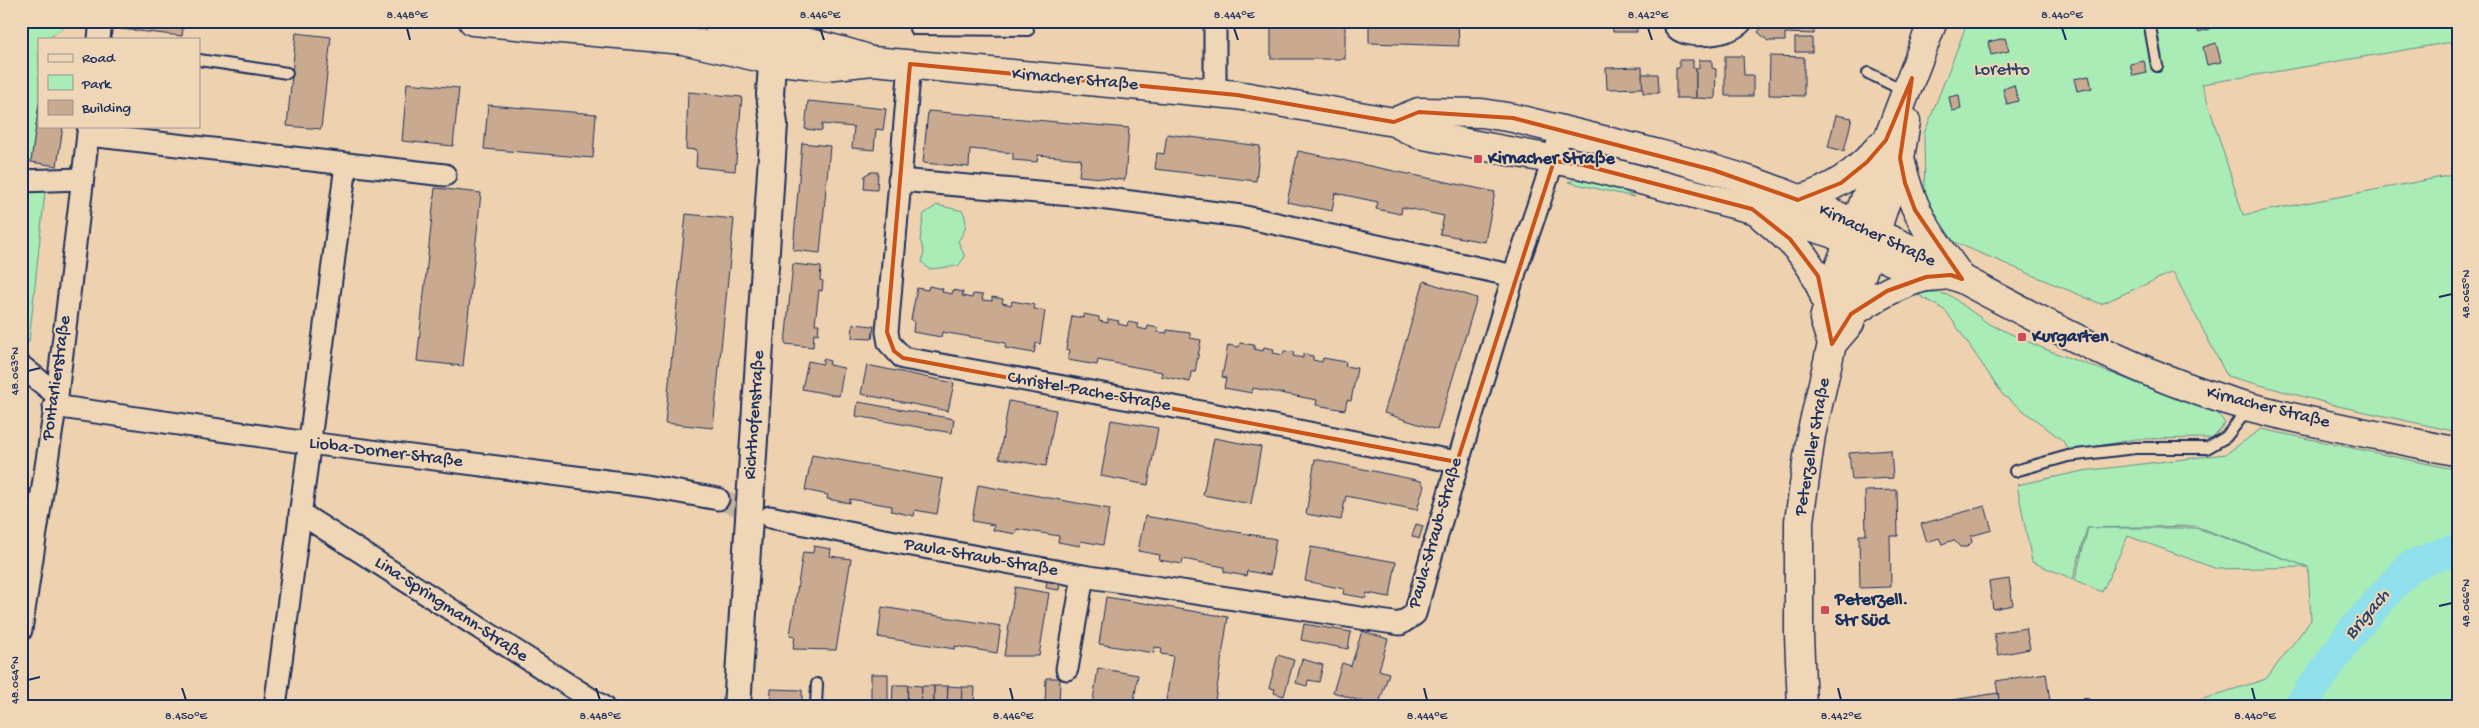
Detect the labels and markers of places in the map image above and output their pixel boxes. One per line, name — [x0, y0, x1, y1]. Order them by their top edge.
place label: Kirnacher Straße — [1487, 149, 1615, 170]
marker: Kirnacher Straße — [1472, 153, 1484, 165]
place label: Kurgarten — [2031, 327, 2109, 348]
marker: Kurgarten — [2016, 331, 2028, 343]
place label: Peterzell. Str Süd — [1834, 590, 1908, 632]
marker: Peterzell. Str Süd — [1819, 604, 1831, 616]

